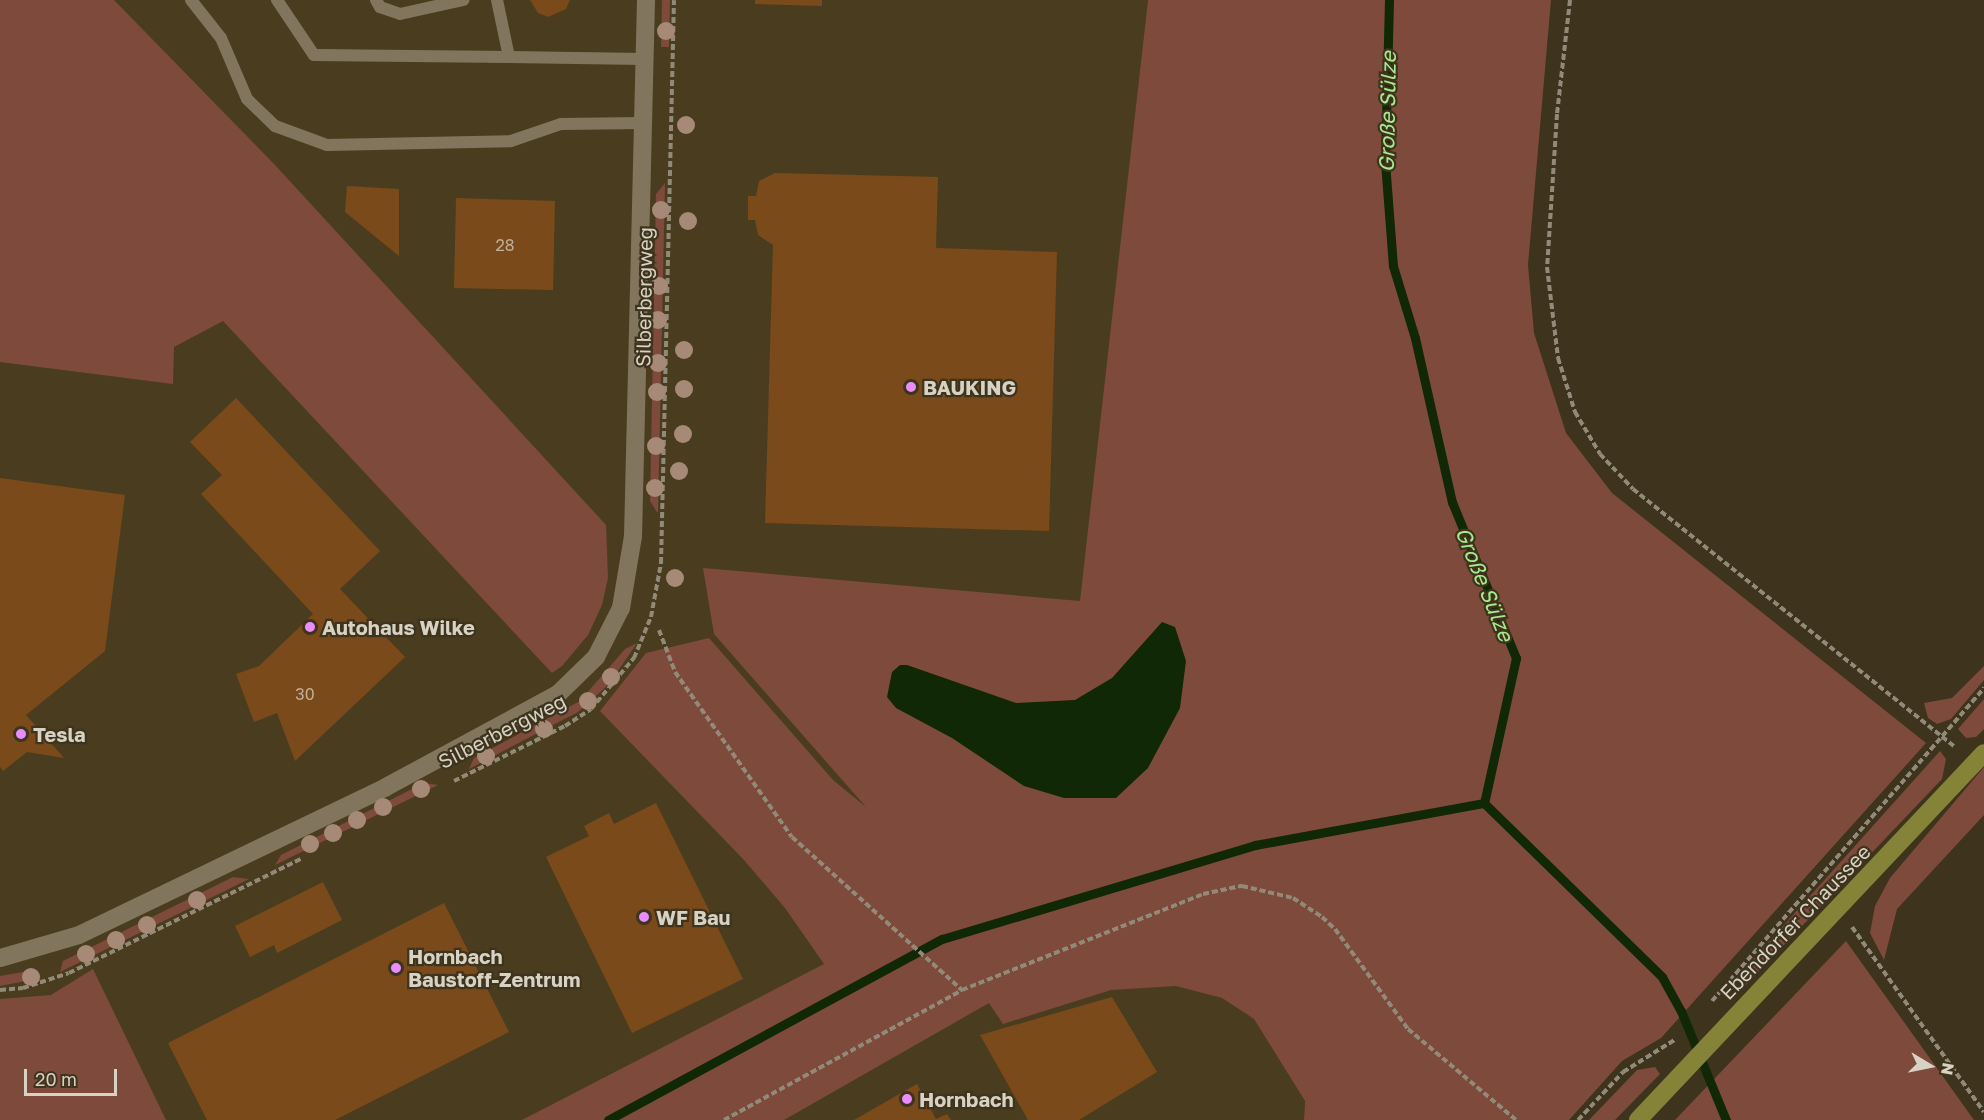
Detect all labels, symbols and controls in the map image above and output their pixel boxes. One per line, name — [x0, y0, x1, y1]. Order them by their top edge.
water label: Große Sülze — [1373, 51, 1401, 173]
street label: Silberbergweg — [631, 227, 657, 367]
house number: 28 — [495, 235, 515, 255]
place label: BAUKING — [923, 375, 1016, 399]
marker: BAUKING — [904, 380, 918, 394]
water label: Große Sülze — [1451, 523, 1519, 645]
place label: Autohaus Wilke — [322, 615, 475, 639]
marker: Autohaus Wilke — [303, 620, 317, 634]
house number: 30 — [295, 684, 315, 704]
street label: Silberbergweg — [434, 689, 570, 773]
place label: Tesla — [33, 722, 86, 746]
marker: Tesla — [14, 727, 28, 741]
street label: Ebendorfer Chaussee — [1715, 840, 1875, 1004]
place label: WF Bau — [656, 905, 730, 929]
marker: WF Bau — [637, 910, 651, 924]
place label: Hornbach Baustoff-Zentrum — [408, 945, 581, 992]
marker: Hornbach Baustoff-Zentrum — [389, 961, 403, 975]
north arrow — [1900, 1036, 1960, 1096]
scale bar — [27, 1057, 120, 1095]
text: N — [1937, 1061, 1959, 1077]
text: 20 m — [35, 1068, 77, 1090]
place label: Hornbach — [919, 1087, 1014, 1111]
marker: Hornbach — [900, 1092, 914, 1106]

